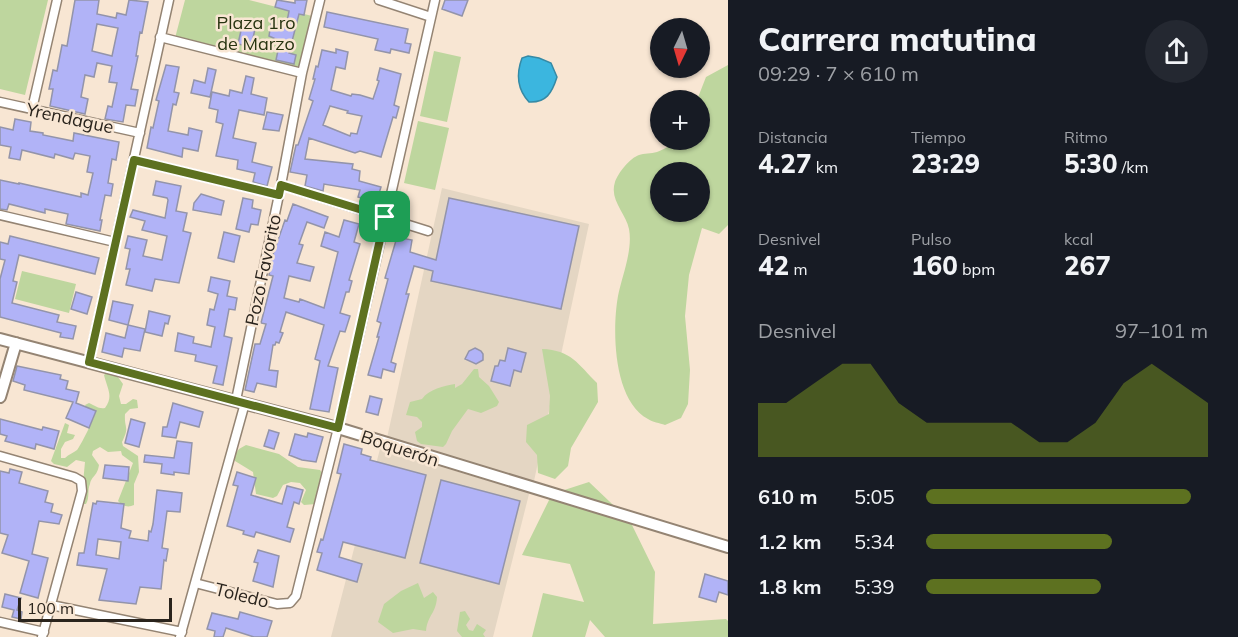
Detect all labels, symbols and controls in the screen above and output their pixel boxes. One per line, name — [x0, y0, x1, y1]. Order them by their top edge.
park label: Plaza 1ro de Marzo — [216, 11, 296, 55]
north arrow — [650, 18, 710, 78]
map controls — [650, 18, 710, 222]
text: Carrera matutina — [758, 18, 1037, 59]
button: share — [1145, 20, 1208, 83]
text: 09:29 · 7 × 610 m — [758, 61, 919, 86]
button: + — [650, 90, 710, 150]
street label: Yrendague — [23, 97, 116, 138]
text: Distancia — [758, 127, 828, 147]
text: Tiempo — [911, 127, 966, 147]
text: Ritmo — [1064, 127, 1108, 147]
text: 4.27 — [758, 147, 812, 180]
text: 23:29 — [911, 147, 980, 180]
text: 5:30 — [1064, 147, 1118, 180]
text: km — [812, 157, 838, 177]
text: /km — [1118, 157, 1149, 177]
button: − — [650, 162, 710, 222]
pin — [359, 191, 410, 242]
icon: arrive — [368, 200, 401, 233]
street label: Pozo Favorito — [240, 212, 286, 328]
text: Desnivel — [758, 229, 821, 249]
text: Pulso — [911, 229, 951, 249]
text: kcal — [1064, 229, 1093, 249]
text: 42 — [758, 249, 789, 282]
text: 160 — [911, 249, 958, 282]
text: 267 — [1064, 249, 1111, 282]
text: m — [789, 259, 807, 279]
text: bpm — [958, 259, 995, 279]
text: Desnivel — [758, 318, 836, 343]
text: 97–101 m — [1115, 318, 1208, 343]
street label: Boquerón — [358, 425, 442, 471]
text: 610 m — [758, 484, 817, 509]
text: 5:05 — [854, 484, 895, 509]
text: 1.2 km — [758, 529, 821, 554]
text: 5:34 — [854, 529, 895, 554]
text: 1.8 km — [758, 574, 821, 599]
text: 5:39 — [854, 574, 895, 599]
street label: Toledo — [213, 577, 271, 613]
scale bar — [18, 595, 172, 622]
text: 100 m — [27, 598, 74, 618]

